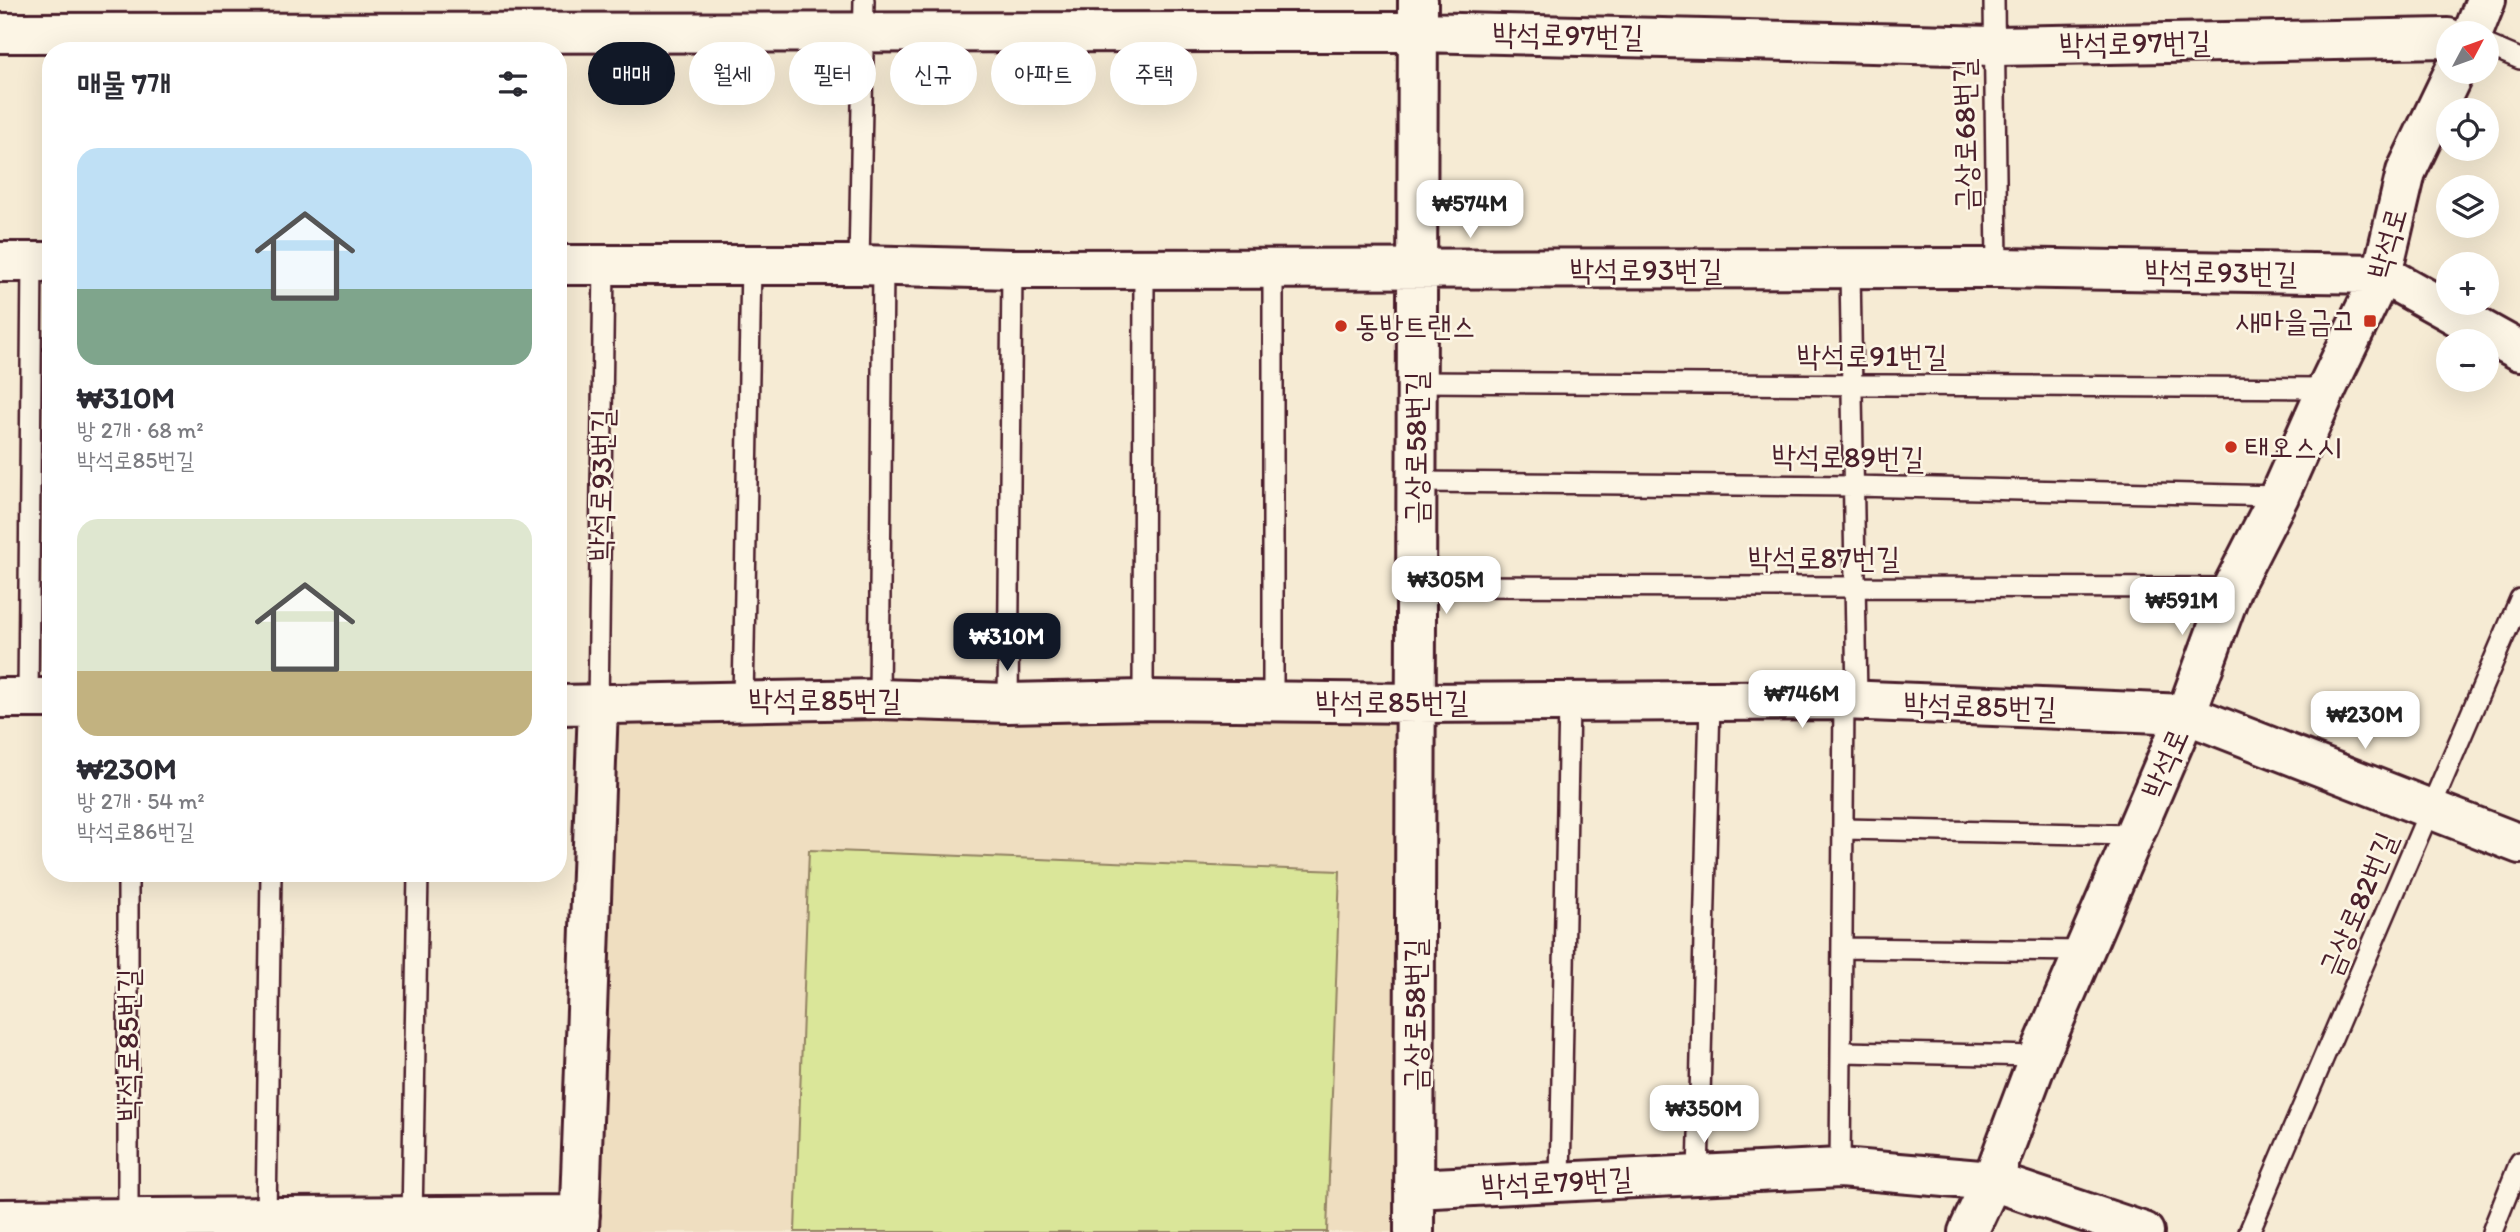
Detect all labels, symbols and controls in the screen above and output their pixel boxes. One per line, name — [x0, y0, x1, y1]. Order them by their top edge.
street label: 박석로97번길 — [1492, 15, 1644, 54]
north arrow — [2436, 21, 2499, 84]
map controls — [2436, 21, 2499, 392]
street label: 박석로97번길 — [2059, 23, 2211, 62]
chip: 매매 — [588, 42, 675, 105]
chip: 월세 — [689, 42, 775, 105]
chip: 필터 — [789, 42, 876, 105]
chip: 신규 — [890, 42, 977, 105]
chip: 아파트 — [991, 42, 1096, 105]
chip: 주택 — [1110, 42, 1197, 105]
street label: 금상로68번길 — [1945, 58, 1984, 212]
text: 매물 7개 — [77, 65, 171, 102]
icon: filters — [494, 65, 532, 103]
button: locate — [2436, 98, 2499, 161]
button: layers — [2436, 175, 2499, 238]
pin: ₩574M — [1421, 180, 1519, 240]
text: ₩574M — [1432, 189, 1508, 217]
icon: home — [242, 193, 368, 319]
street label: 박석로 — [2359, 203, 2414, 283]
street label: 박석로93번길 — [1570, 251, 1722, 288]
street label: 박석로93번길 — [2144, 252, 2298, 291]
button: + — [2436, 252, 2499, 315]
place label: 새마을금고 — [2235, 302, 2356, 339]
place label: 동방트랜스 — [1355, 307, 1476, 344]
marker: 새마을금고 — [2362, 313, 2378, 329]
marker: 동방트랜스 — [1333, 318, 1349, 334]
button: − — [2436, 329, 2499, 392]
street label: 박석로91번길 — [1797, 337, 1947, 374]
street label: 금상로58번길 — [1397, 372, 1434, 524]
text: ₩310M — [77, 379, 175, 416]
street label: 박석로93번길 — [581, 408, 620, 562]
text: 방 2개 · 68 m² — [77, 416, 204, 444]
place label: 태오스시 — [2245, 428, 2342, 465]
street label: 박석로89번길 — [1771, 437, 1925, 476]
marker: 태오스시 — [2223, 439, 2239, 455]
text: 박석로85번길 — [77, 446, 194, 474]
street label: 박석로87번길 — [1748, 539, 1900, 576]
pin: ₩305M — [1397, 556, 1495, 616]
icon: home — [242, 564, 368, 690]
text: ₩305M — [1408, 565, 1484, 593]
pin: ₩591M — [2133, 578, 2231, 637]
text: ₩591M — [2146, 586, 2218, 614]
pin: ₩310M — [958, 614, 1056, 673]
text: ₩310M — [969, 622, 1045, 650]
pin: ₩746M — [1753, 670, 1851, 730]
text: ₩746M — [1764, 679, 1840, 707]
street label: 박석로85번길 — [749, 681, 901, 718]
street label: 박석로85번길 — [1316, 683, 1468, 720]
street label: 박석로85번길 — [1903, 684, 2057, 727]
pin: ₩230M — [2316, 692, 2414, 751]
text: ₩230M — [2327, 700, 2403, 728]
street label: 박석로 — [2133, 722, 2196, 803]
text: ₩230M — [77, 750, 177, 787]
text: 방 2개 · 54 m² — [77, 787, 205, 815]
text: 박석로86번길 — [77, 817, 194, 845]
street label: 금상로82번길 — [2311, 826, 2404, 981]
street label: 금상로58번길 — [1396, 939, 1433, 1091]
street label: 박석로85번길 — [109, 969, 146, 1121]
pin: ₩350M — [1655, 1086, 1753, 1145]
text: ₩350M — [1666, 1094, 1742, 1122]
street label: 박석로79번길 — [1480, 1159, 1633, 1204]

